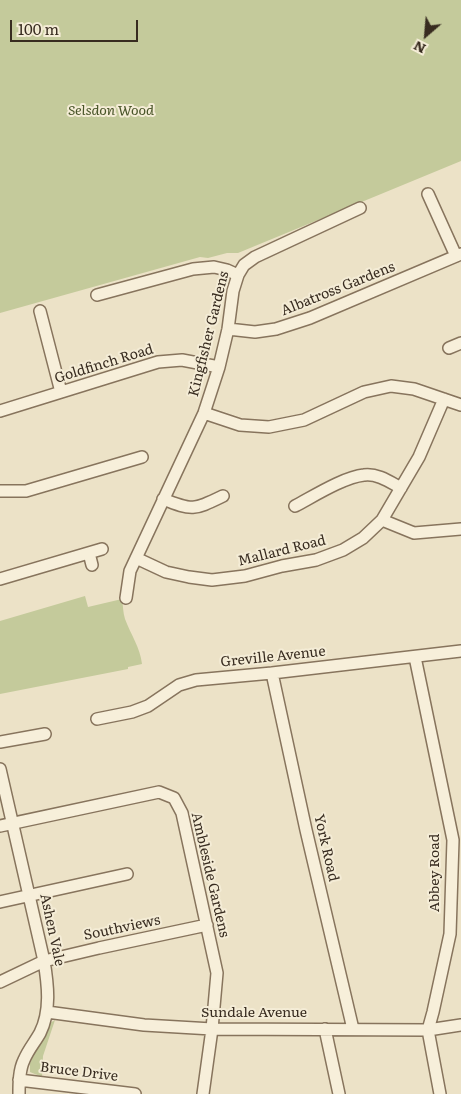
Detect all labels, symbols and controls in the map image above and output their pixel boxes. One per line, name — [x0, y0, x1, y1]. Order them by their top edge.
scale bar — [12, 10, 140, 42]
north arrow — [401, 10, 451, 60]
text: 100 m — [18, 17, 59, 40]
text: N — [409, 37, 429, 60]
park label: Selsdon Wood — [68, 103, 154, 119]
street label: Albatross Gardens — [279, 258, 397, 320]
street label: Kingfisher Gardens — [185, 270, 233, 398]
street label: Goldfinch Road — [52, 341, 156, 387]
street label: Mallard Road — [236, 532, 328, 570]
street label: Greville Avenue — [220, 643, 326, 671]
street label: Ambleside Gardens — [187, 811, 233, 939]
street label: York Road — [310, 813, 342, 883]
street label: Abbey Road — [427, 834, 443, 912]
street label: Ashen Vale — [36, 892, 68, 968]
street label: Southviews — [82, 912, 162, 944]
street label: Sundale Avenue — [201, 1005, 307, 1021]
street label: Bruce Drive — [39, 1059, 119, 1085]

